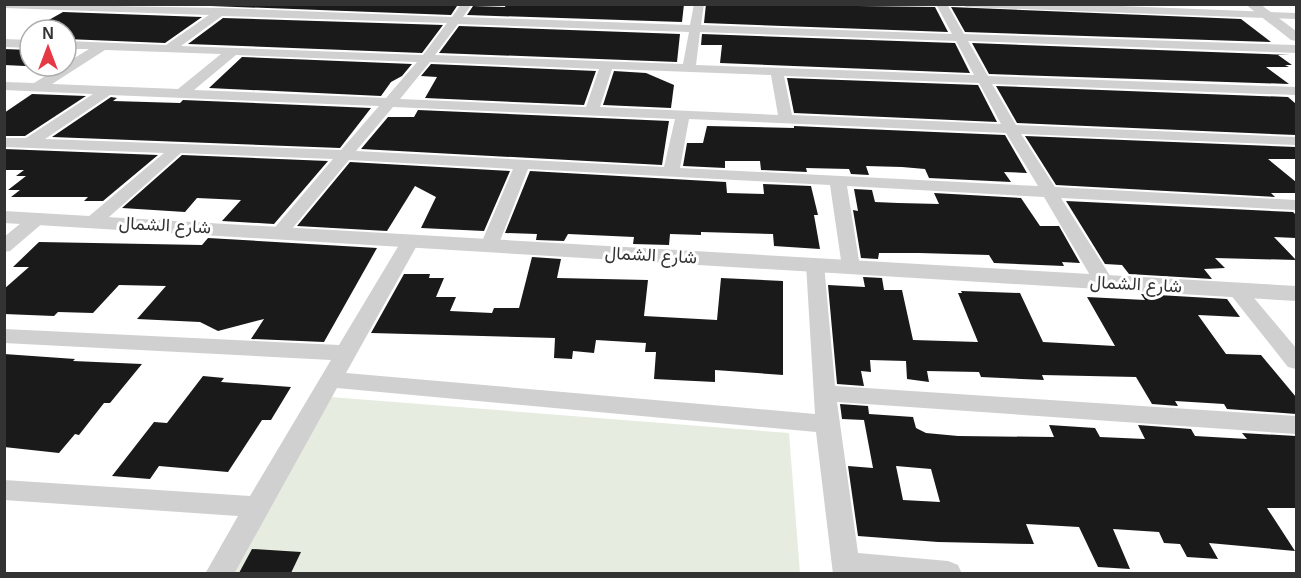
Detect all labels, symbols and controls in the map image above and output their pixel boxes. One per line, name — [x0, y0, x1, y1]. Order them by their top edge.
north arrow — [18, 18, 78, 78]
text: N — [42, 25, 54, 42]
street label: شارع الشمال — [118, 213, 212, 239]
street label: شارع الشمال — [604, 243, 698, 269]
street label: شارع الشمال — [1089, 272, 1183, 298]

